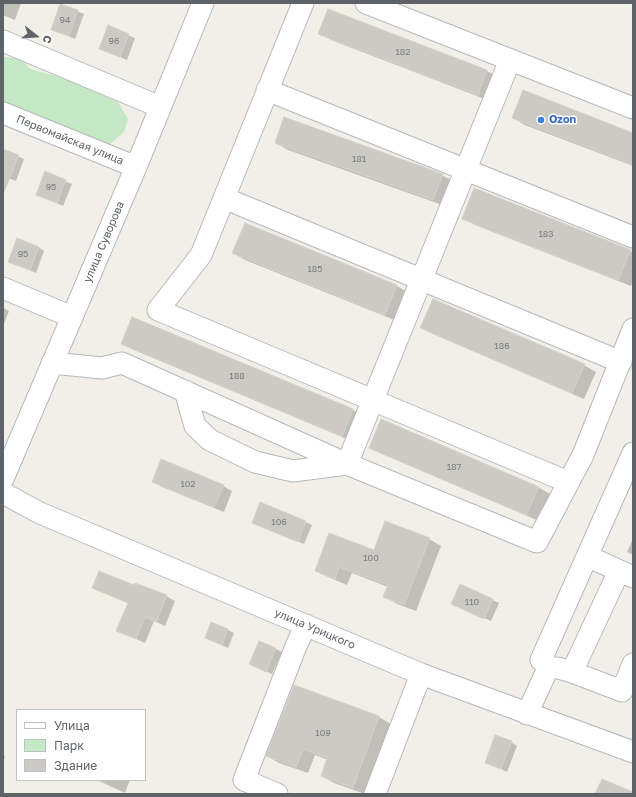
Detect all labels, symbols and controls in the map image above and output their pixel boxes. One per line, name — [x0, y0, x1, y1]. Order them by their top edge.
house number: 94 — [60, 15, 70, 25]
north arrow — [16, 16, 56, 56]
text: С — [41, 34, 55, 45]
house number: 96 — [109, 36, 119, 46]
house number: 182 — [395, 47, 411, 57]
street label: Первомайская улица — [14, 112, 126, 168]
place label: Ozon — [549, 113, 576, 127]
marker: Ozon — [536, 115, 546, 125]
house number: 181 — [352, 154, 366, 164]
house number: 95 — [46, 182, 56, 192]
street label: улица Суворова — [81, 199, 127, 285]
house number: 183 — [538, 229, 554, 239]
house number: 95 — [18, 249, 28, 259]
house number: 185 — [307, 264, 323, 274]
house number: 186 — [494, 341, 510, 351]
house number: 188 — [229, 371, 245, 381]
house number: 187 — [447, 462, 461, 472]
house number: 102 — [180, 479, 196, 489]
house number: 106 — [271, 517, 287, 527]
house number: 100 — [363, 553, 379, 563]
house number: 110 — [465, 597, 479, 607]
street label: улица Урицкого — [273, 606, 357, 652]
legend — [16, 709, 146, 781]
text: Улица — [54, 718, 90, 733]
house number: 109 — [315, 728, 331, 738]
text: Парк — [54, 738, 84, 753]
text: Здание — [54, 758, 97, 773]

